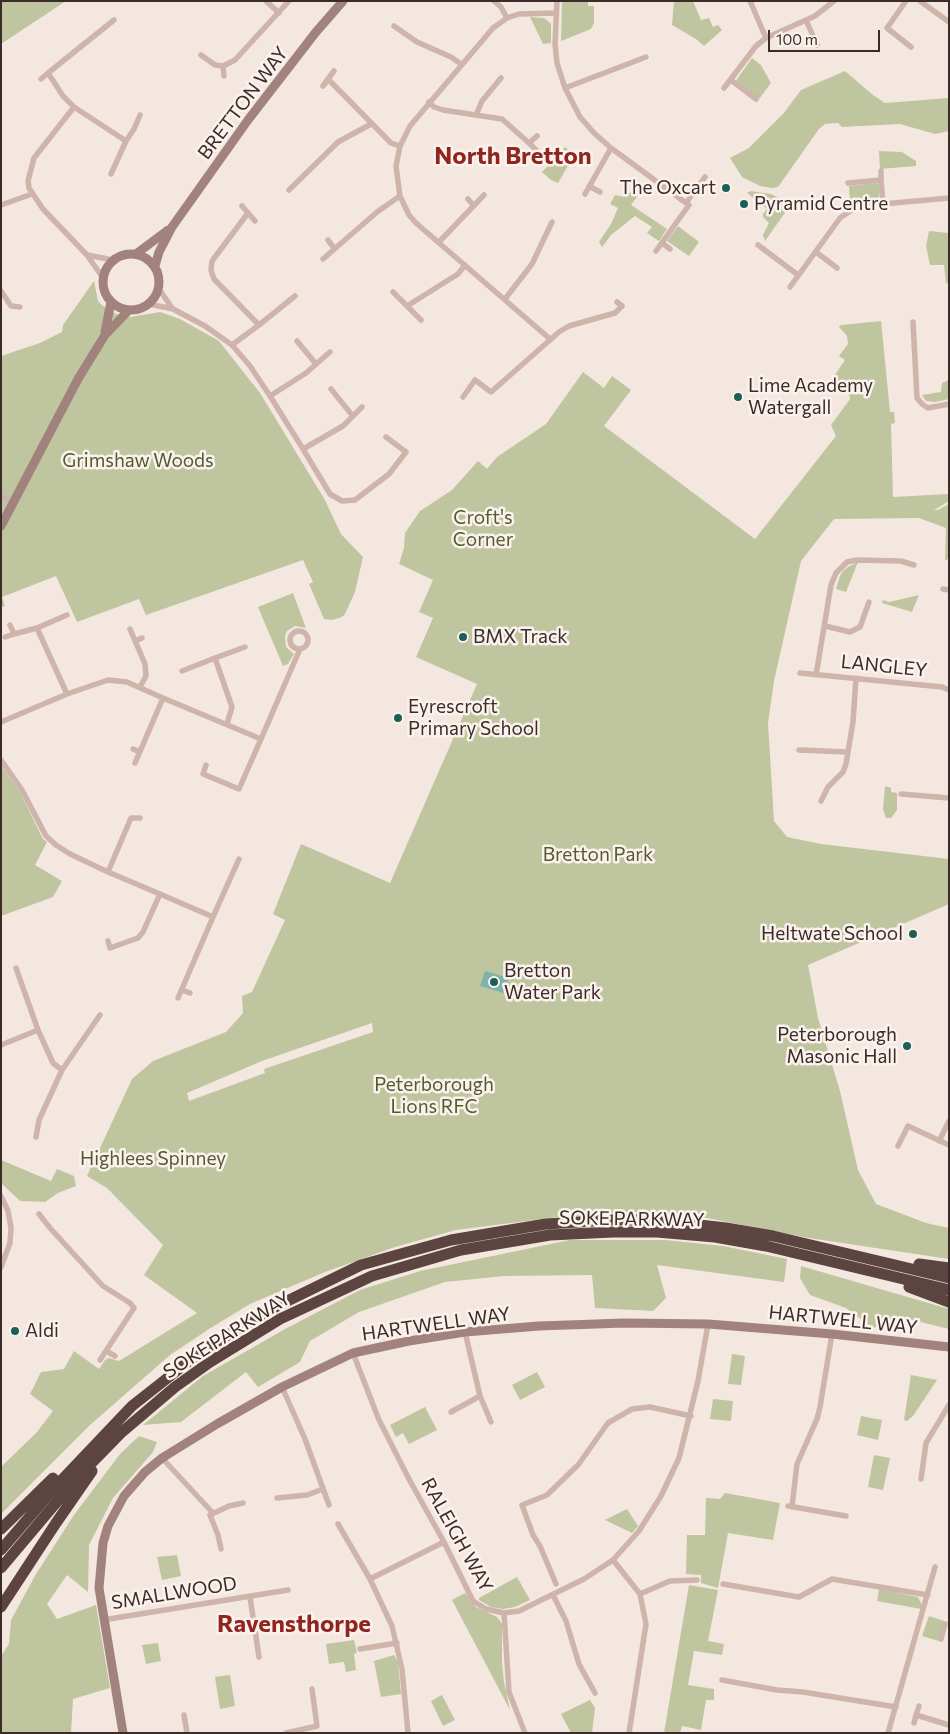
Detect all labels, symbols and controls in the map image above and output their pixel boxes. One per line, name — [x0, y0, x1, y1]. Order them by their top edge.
scale bar — [770, 20, 882, 52]
text: 100 m — [776, 30, 818, 48]
street label: BRETTON WAY — [193, 42, 293, 164]
district label: North Bretton — [434, 142, 592, 170]
place label: The Oxcart — [620, 177, 716, 199]
marker: The Oxcart — [720, 182, 732, 194]
place label: Pyramid Centre — [754, 193, 888, 215]
marker: Pyramid Centre — [738, 198, 750, 210]
place label: Lime Academy Watergall — [748, 375, 873, 419]
marker: Lime Academy Watergall — [732, 391, 744, 403]
park label: Grimshaw Woods — [62, 450, 214, 472]
park label: Croft's Corner — [453, 507, 513, 551]
place label: BMX Track — [473, 626, 568, 648]
marker: BMX Track — [457, 631, 469, 643]
street label: LANGLEY — [840, 650, 928, 682]
place label: Eyrescroft Primary School — [408, 696, 539, 740]
marker: Eyrescroft Primary School — [392, 712, 404, 724]
park label: Bretton Park — [543, 844, 653, 866]
place label: Heltwate School — [761, 923, 903, 945]
marker: Heltwate School — [907, 928, 919, 940]
place label: Bretton Water Park — [504, 960, 601, 1004]
marker: Bretton Water Park — [488, 976, 500, 988]
place label: Peterborough Masonic Hall — [777, 1024, 897, 1068]
marker: Peterborough Masonic Hall — [901, 1040, 913, 1052]
park label: Peterborough Lions RFC — [374, 1074, 494, 1118]
park label: Highlees Spinney — [80, 1148, 226, 1170]
street label: SOKE PARKWAY — [559, 1206, 705, 1232]
street label: SOKE PARKWAY — [159, 1287, 295, 1383]
street label: HARTWELL WAY — [767, 1301, 919, 1339]
street label: HARTWELL WAY — [360, 1302, 512, 1346]
place label: Aldi — [25, 1320, 59, 1342]
marker: Aldi — [9, 1325, 21, 1337]
street label: RALEIGH WAY — [416, 1474, 498, 1596]
street label: SMALLWOOD — [110, 1572, 238, 1614]
district label: Ravensthorpe — [217, 1610, 371, 1638]

